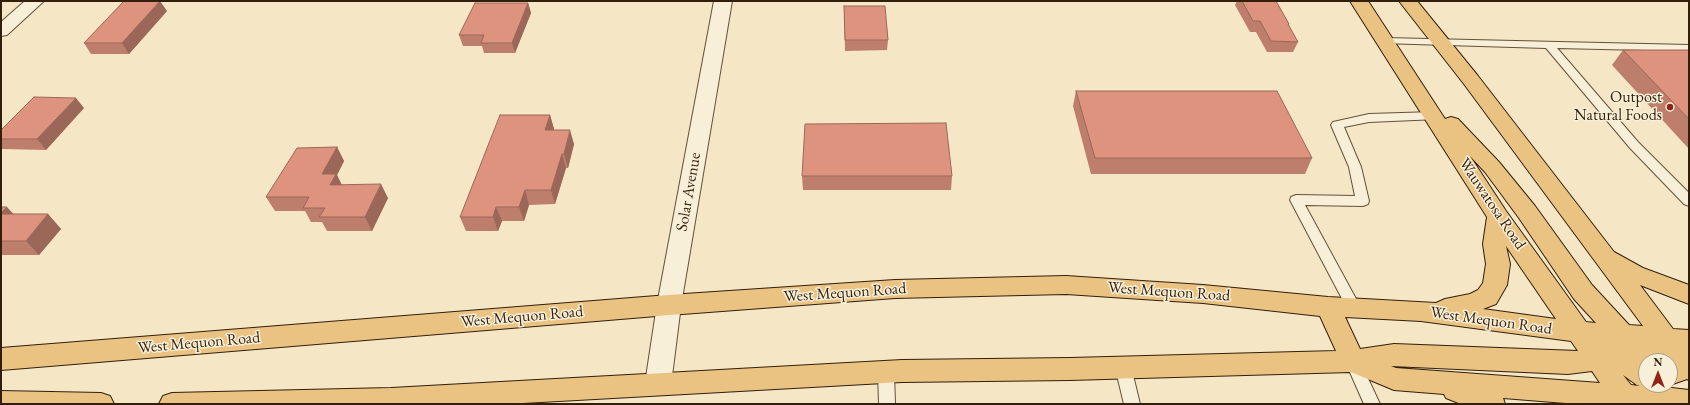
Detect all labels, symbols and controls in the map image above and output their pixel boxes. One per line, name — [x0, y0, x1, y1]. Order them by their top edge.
place label: Outpost Natural Foods — [1574, 88, 1662, 126]
marker: Outpost Natural Foods — [1665, 102, 1675, 112]
street label: Solar Avenue — [673, 151, 705, 233]
street label: Wauwatosa Road — [1454, 155, 1530, 253]
street label: West Mequon Road — [1107, 278, 1231, 306]
street label: West Mequon Road — [783, 279, 907, 307]
street label: West Mequon Road — [460, 302, 584, 332]
street label: West Mequon Road — [1429, 303, 1553, 339]
street label: West Mequon Road — [137, 328, 261, 358]
north arrow — [1638, 353, 1678, 393]
text: N — [1654, 355, 1662, 369]

